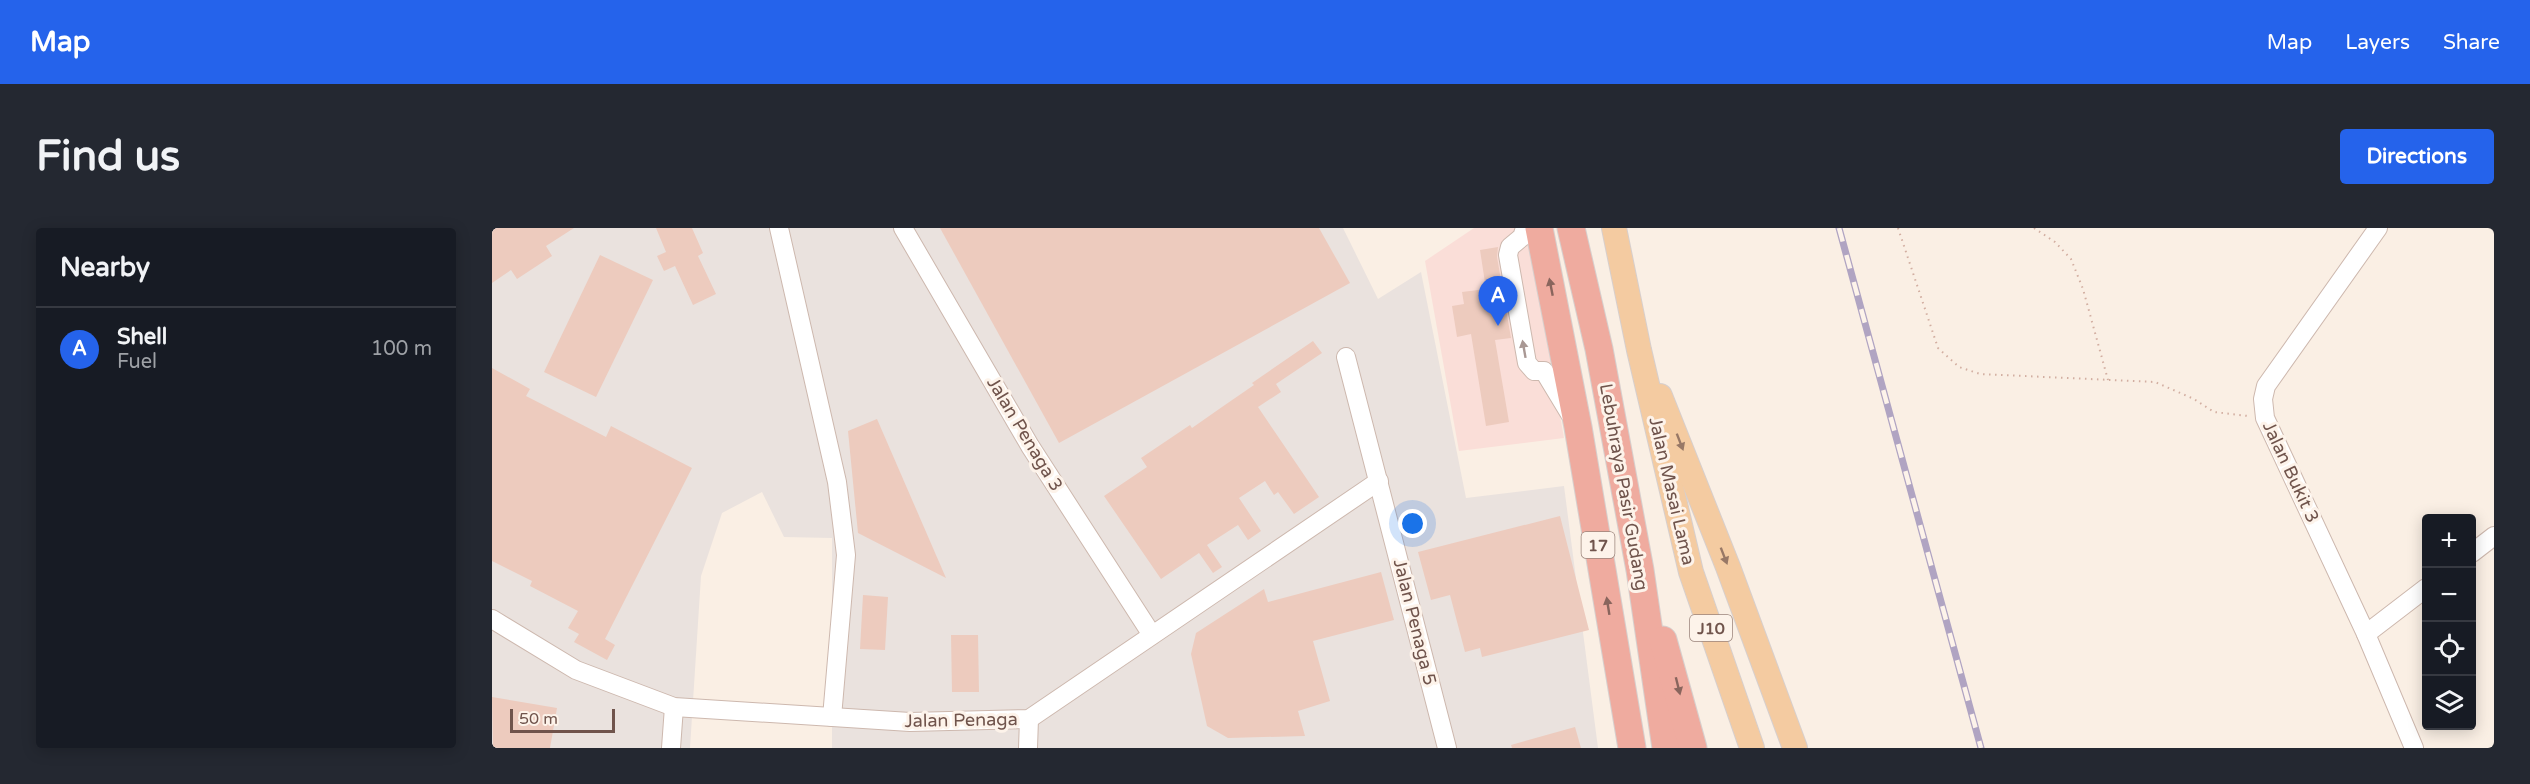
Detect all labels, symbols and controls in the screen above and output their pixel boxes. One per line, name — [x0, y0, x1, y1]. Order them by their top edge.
text: Map — [30, 25, 90, 59]
text: Map — [2267, 30, 2312, 55]
text: Layers — [2345, 30, 2410, 55]
text: Share — [2443, 30, 2500, 55]
button: Directions — [2340, 129, 2494, 184]
text: Find us — [36, 131, 180, 182]
text: Nearby — [60, 252, 150, 283]
pin: A — [1478, 276, 1518, 326]
one-way arrow — [1546, 277, 1555, 296]
text: Shell — [117, 324, 167, 350]
text: A — [72, 337, 87, 361]
text: 100 m — [371, 337, 432, 361]
one-way arrow — [1520, 339, 1529, 358]
text: Fuel — [117, 350, 157, 374]
street label: Jalan Penaga 3 — [982, 373, 1068, 495]
street label: Lebuhraya Pasir Gudang — [1595, 382, 1653, 592]
street label: Jalan Masai Lama — [1644, 415, 1700, 567]
street label: Jalan Bukit 3 — [2258, 418, 2324, 526]
one-way arrow — [1675, 433, 1685, 451]
your location — [1398, 509, 1427, 538]
map controls — [2422, 514, 2476, 730]
button: + — [2422, 514, 2476, 568]
road number: 17 — [1582, 532, 1614, 558]
one-way arrow — [1719, 547, 1729, 565]
street label: Jalan Penaga 5 — [1389, 557, 1441, 687]
button: − — [2422, 568, 2476, 622]
one-way arrow — [1603, 597, 1612, 616]
road number: J10 — [1690, 615, 1732, 641]
button: locate — [2422, 622, 2476, 676]
button: layers — [2422, 676, 2476, 730]
one-way arrow — [1673, 677, 1683, 695]
scale bar — [510, 706, 615, 733]
street label: Jalan Penaga — [904, 708, 1018, 732]
text: 50 m — [519, 709, 558, 729]

